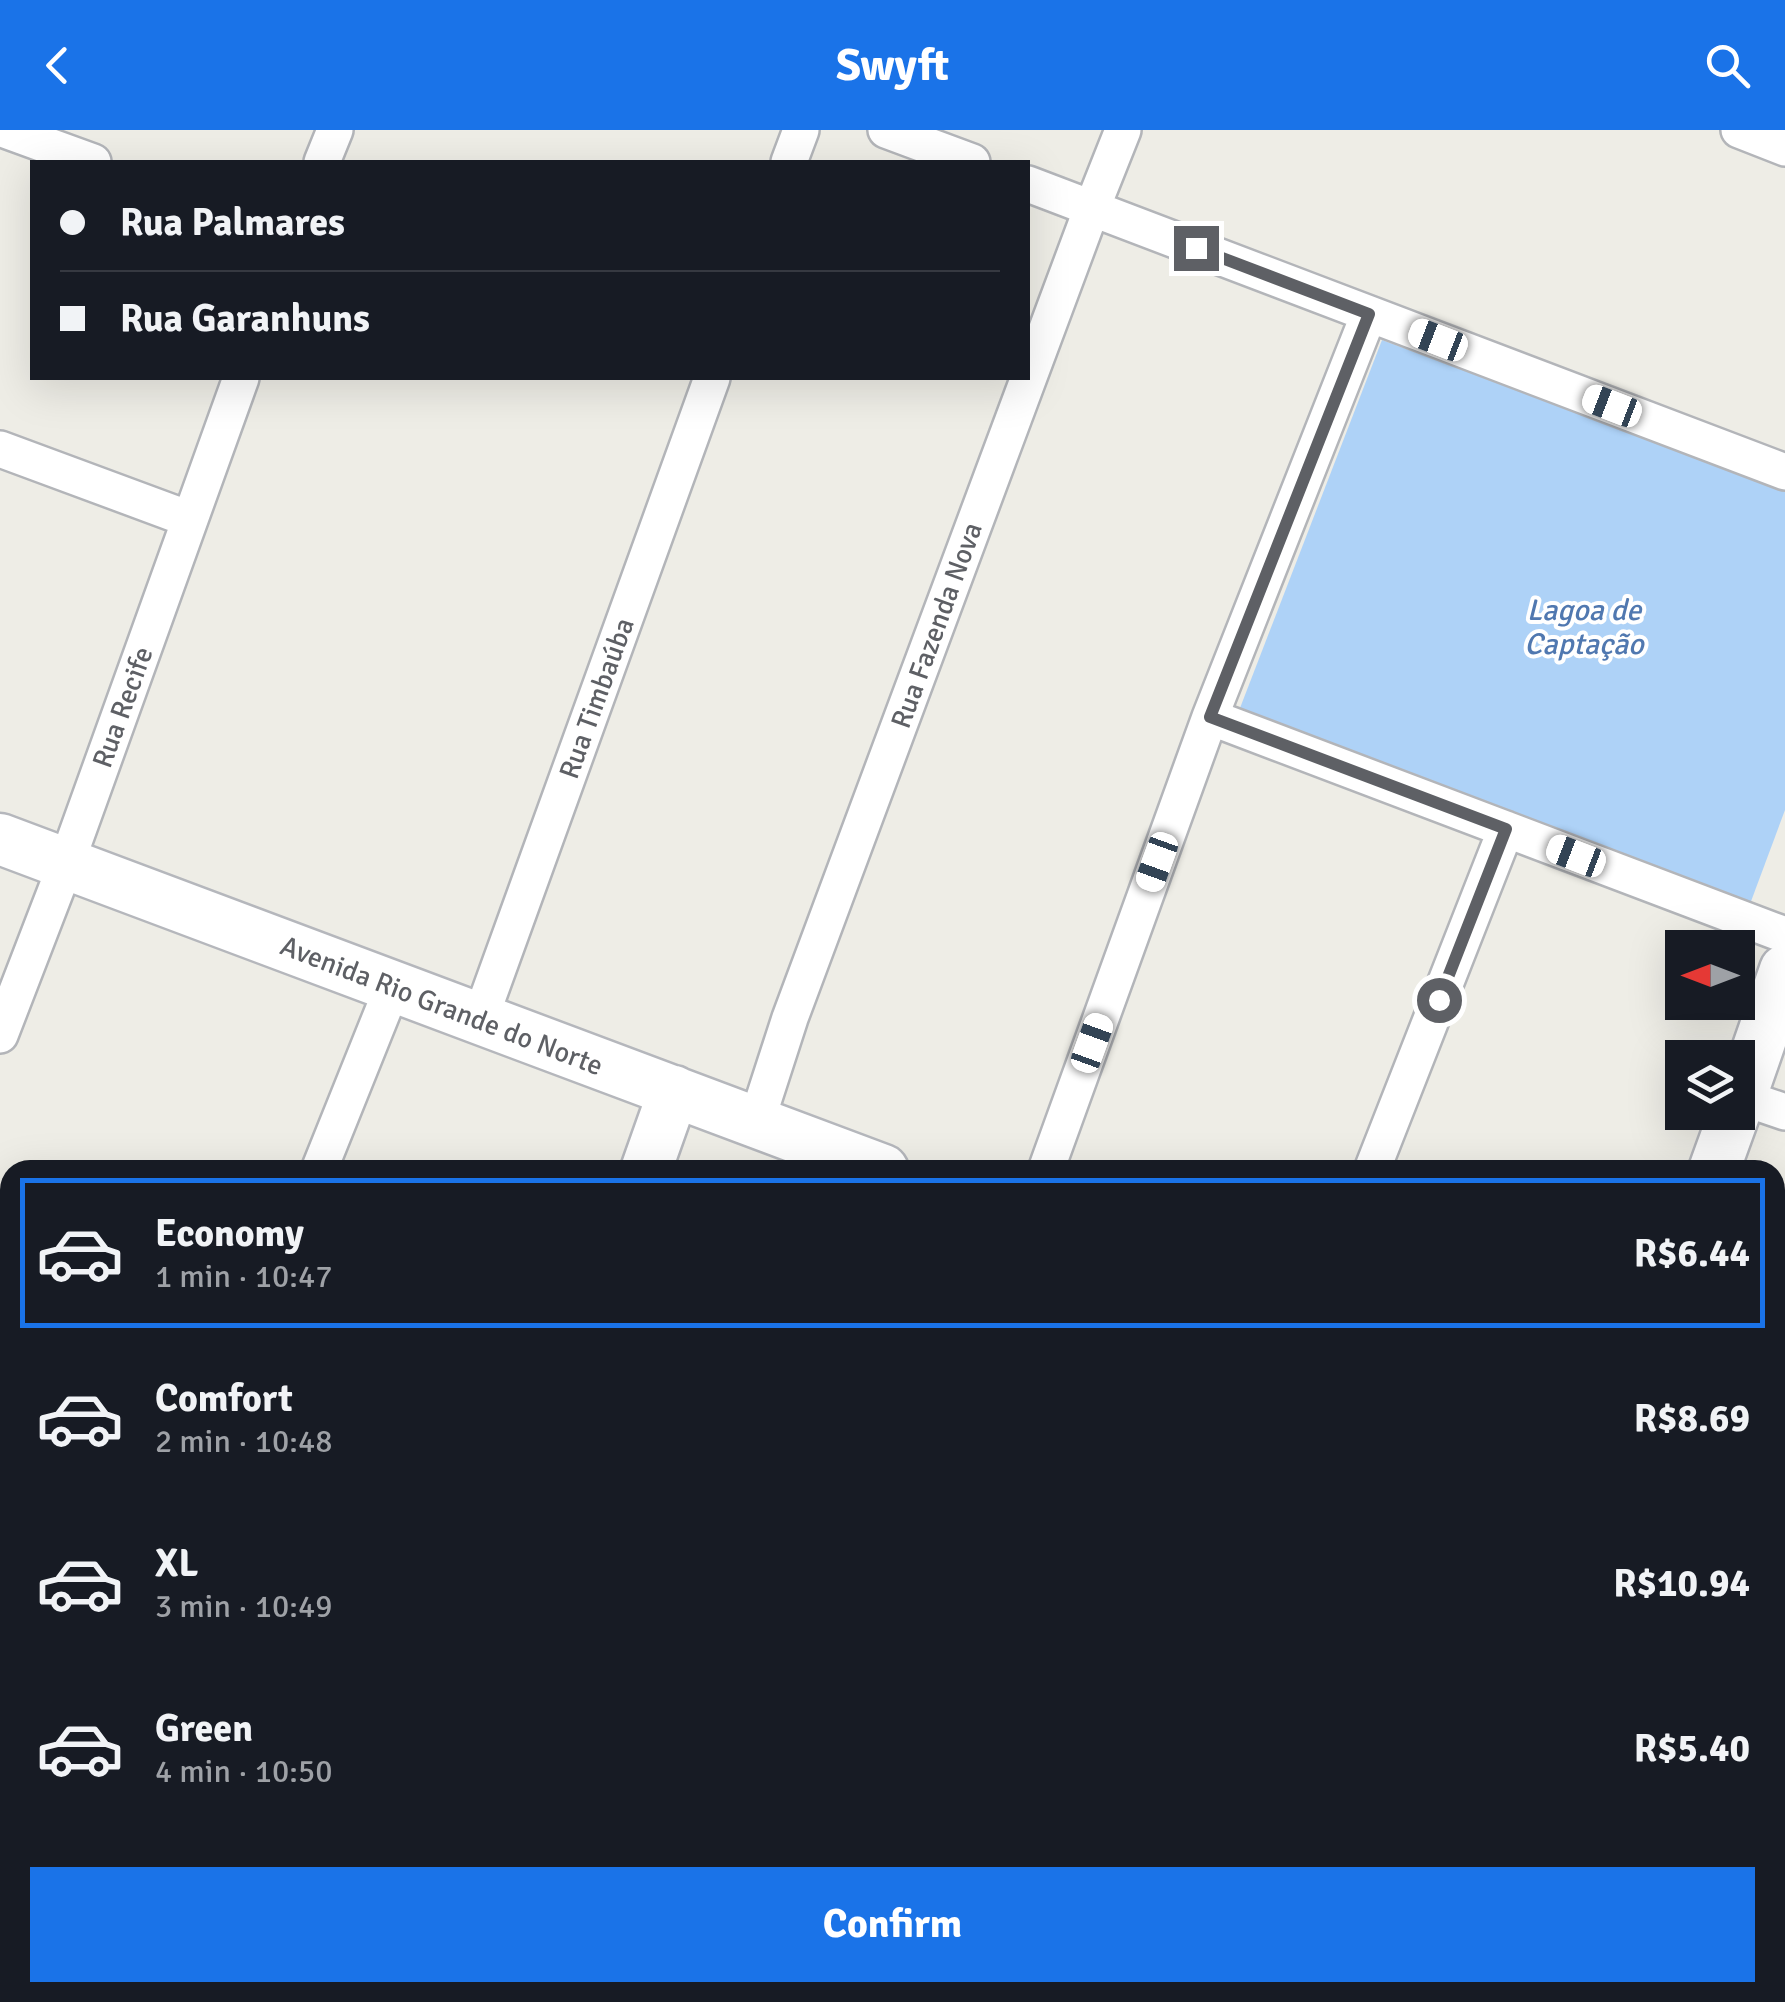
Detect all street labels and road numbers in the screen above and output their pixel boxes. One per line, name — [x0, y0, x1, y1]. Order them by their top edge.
street label: Rua Fazenda Nova — [884, 518, 990, 733]
street label: Rua Timbaúba — [552, 613, 642, 783]
street label: Rua Recife — [85, 642, 161, 773]
street label: Avenida Rio Grande do Norte — [276, 929, 608, 1083]

